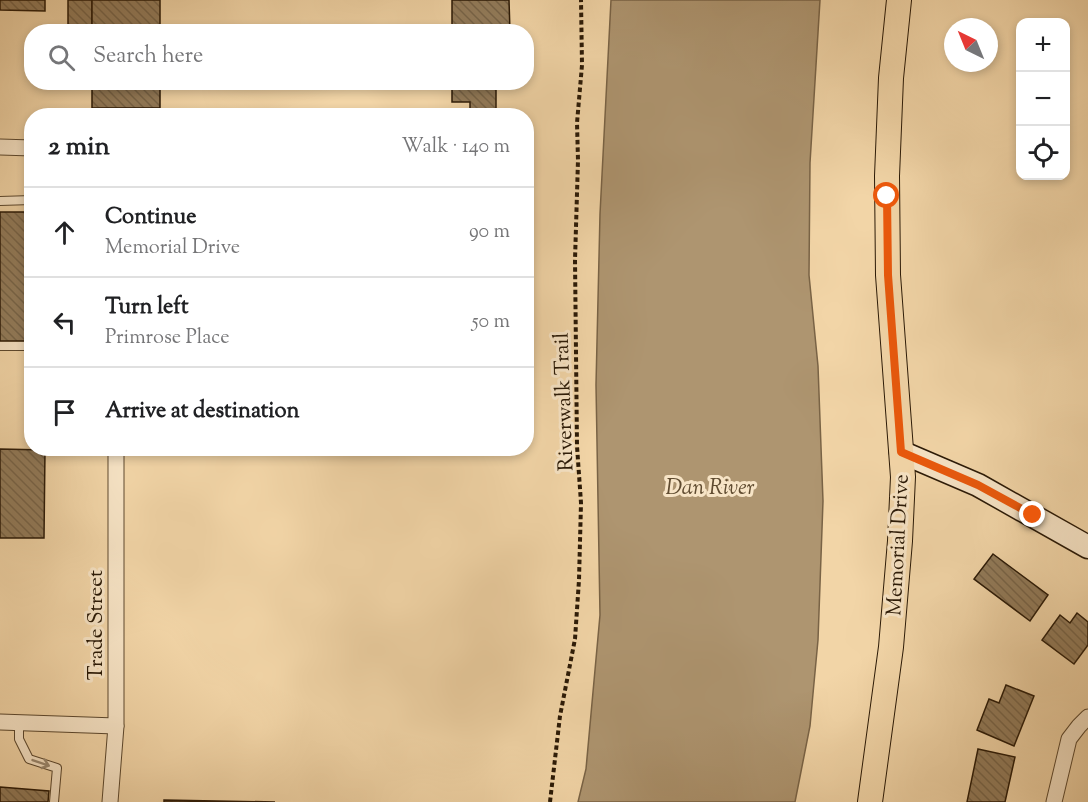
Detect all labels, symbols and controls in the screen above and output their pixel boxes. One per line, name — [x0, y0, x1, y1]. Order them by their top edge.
north arrow — [944, 18, 998, 72]
map controls — [1016, 18, 1070, 180]
button: + — [1016, 18, 1070, 72]
search box — [24, 24, 534, 90]
icon: search — [45, 41, 78, 74]
text: Search here — [93, 41, 203, 73]
button: − — [1016, 72, 1070, 126]
button: locate — [1016, 126, 1070, 180]
text: 2 min — [48, 129, 110, 166]
text: Walk · 140 m — [401, 133, 510, 162]
route start — [873, 182, 899, 208]
text: Continue — [105, 202, 196, 234]
icon: ahead — [48, 216, 81, 249]
text: 90 m — [469, 218, 510, 247]
text: Memorial Drive — [105, 234, 240, 263]
text: Turn left — [105, 292, 188, 324]
icon: left — [48, 306, 81, 339]
text: 50 m — [472, 308, 510, 337]
text: Primrose Place — [105, 324, 230, 353]
street label: Riverwalk Trail — [548, 332, 582, 472]
icon: arrive — [48, 396, 81, 429]
text: Arrive at destination — [105, 396, 300, 428]
water label: Dan River — [665, 473, 755, 505]
street label: Memorial Drive — [880, 474, 918, 617]
route end — [1019, 501, 1045, 527]
street label: Trade Street — [82, 570, 112, 680]
one-way arrow — [31, 758, 50, 769]

